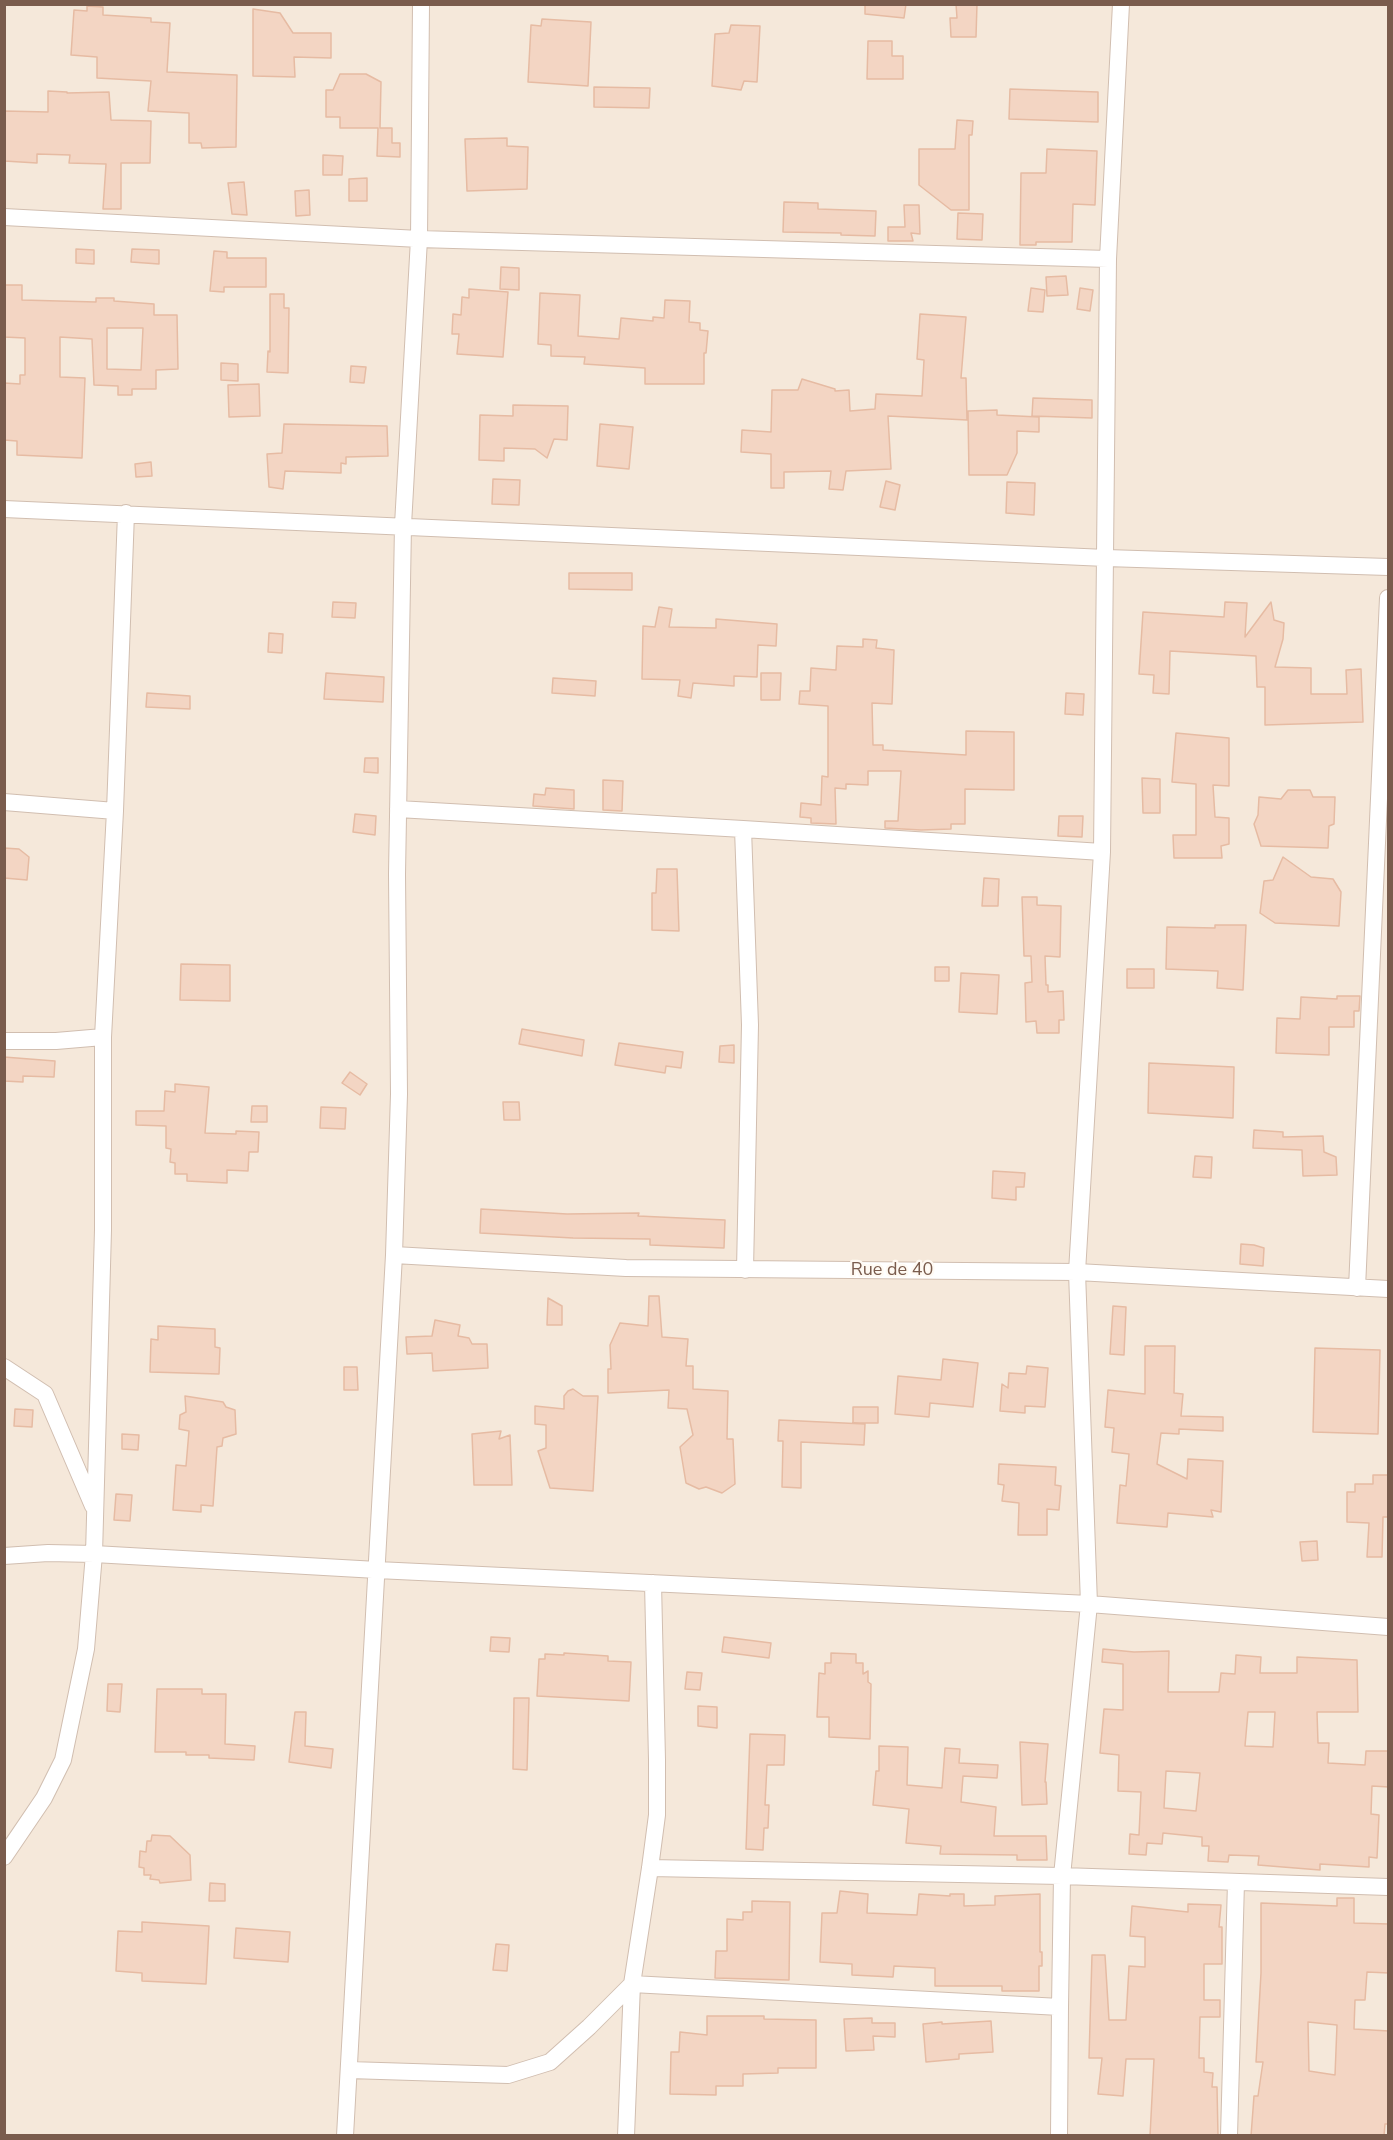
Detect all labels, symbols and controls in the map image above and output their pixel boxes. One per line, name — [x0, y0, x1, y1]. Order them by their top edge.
street label: Rue de 40 — [851, 1260, 933, 1282]

